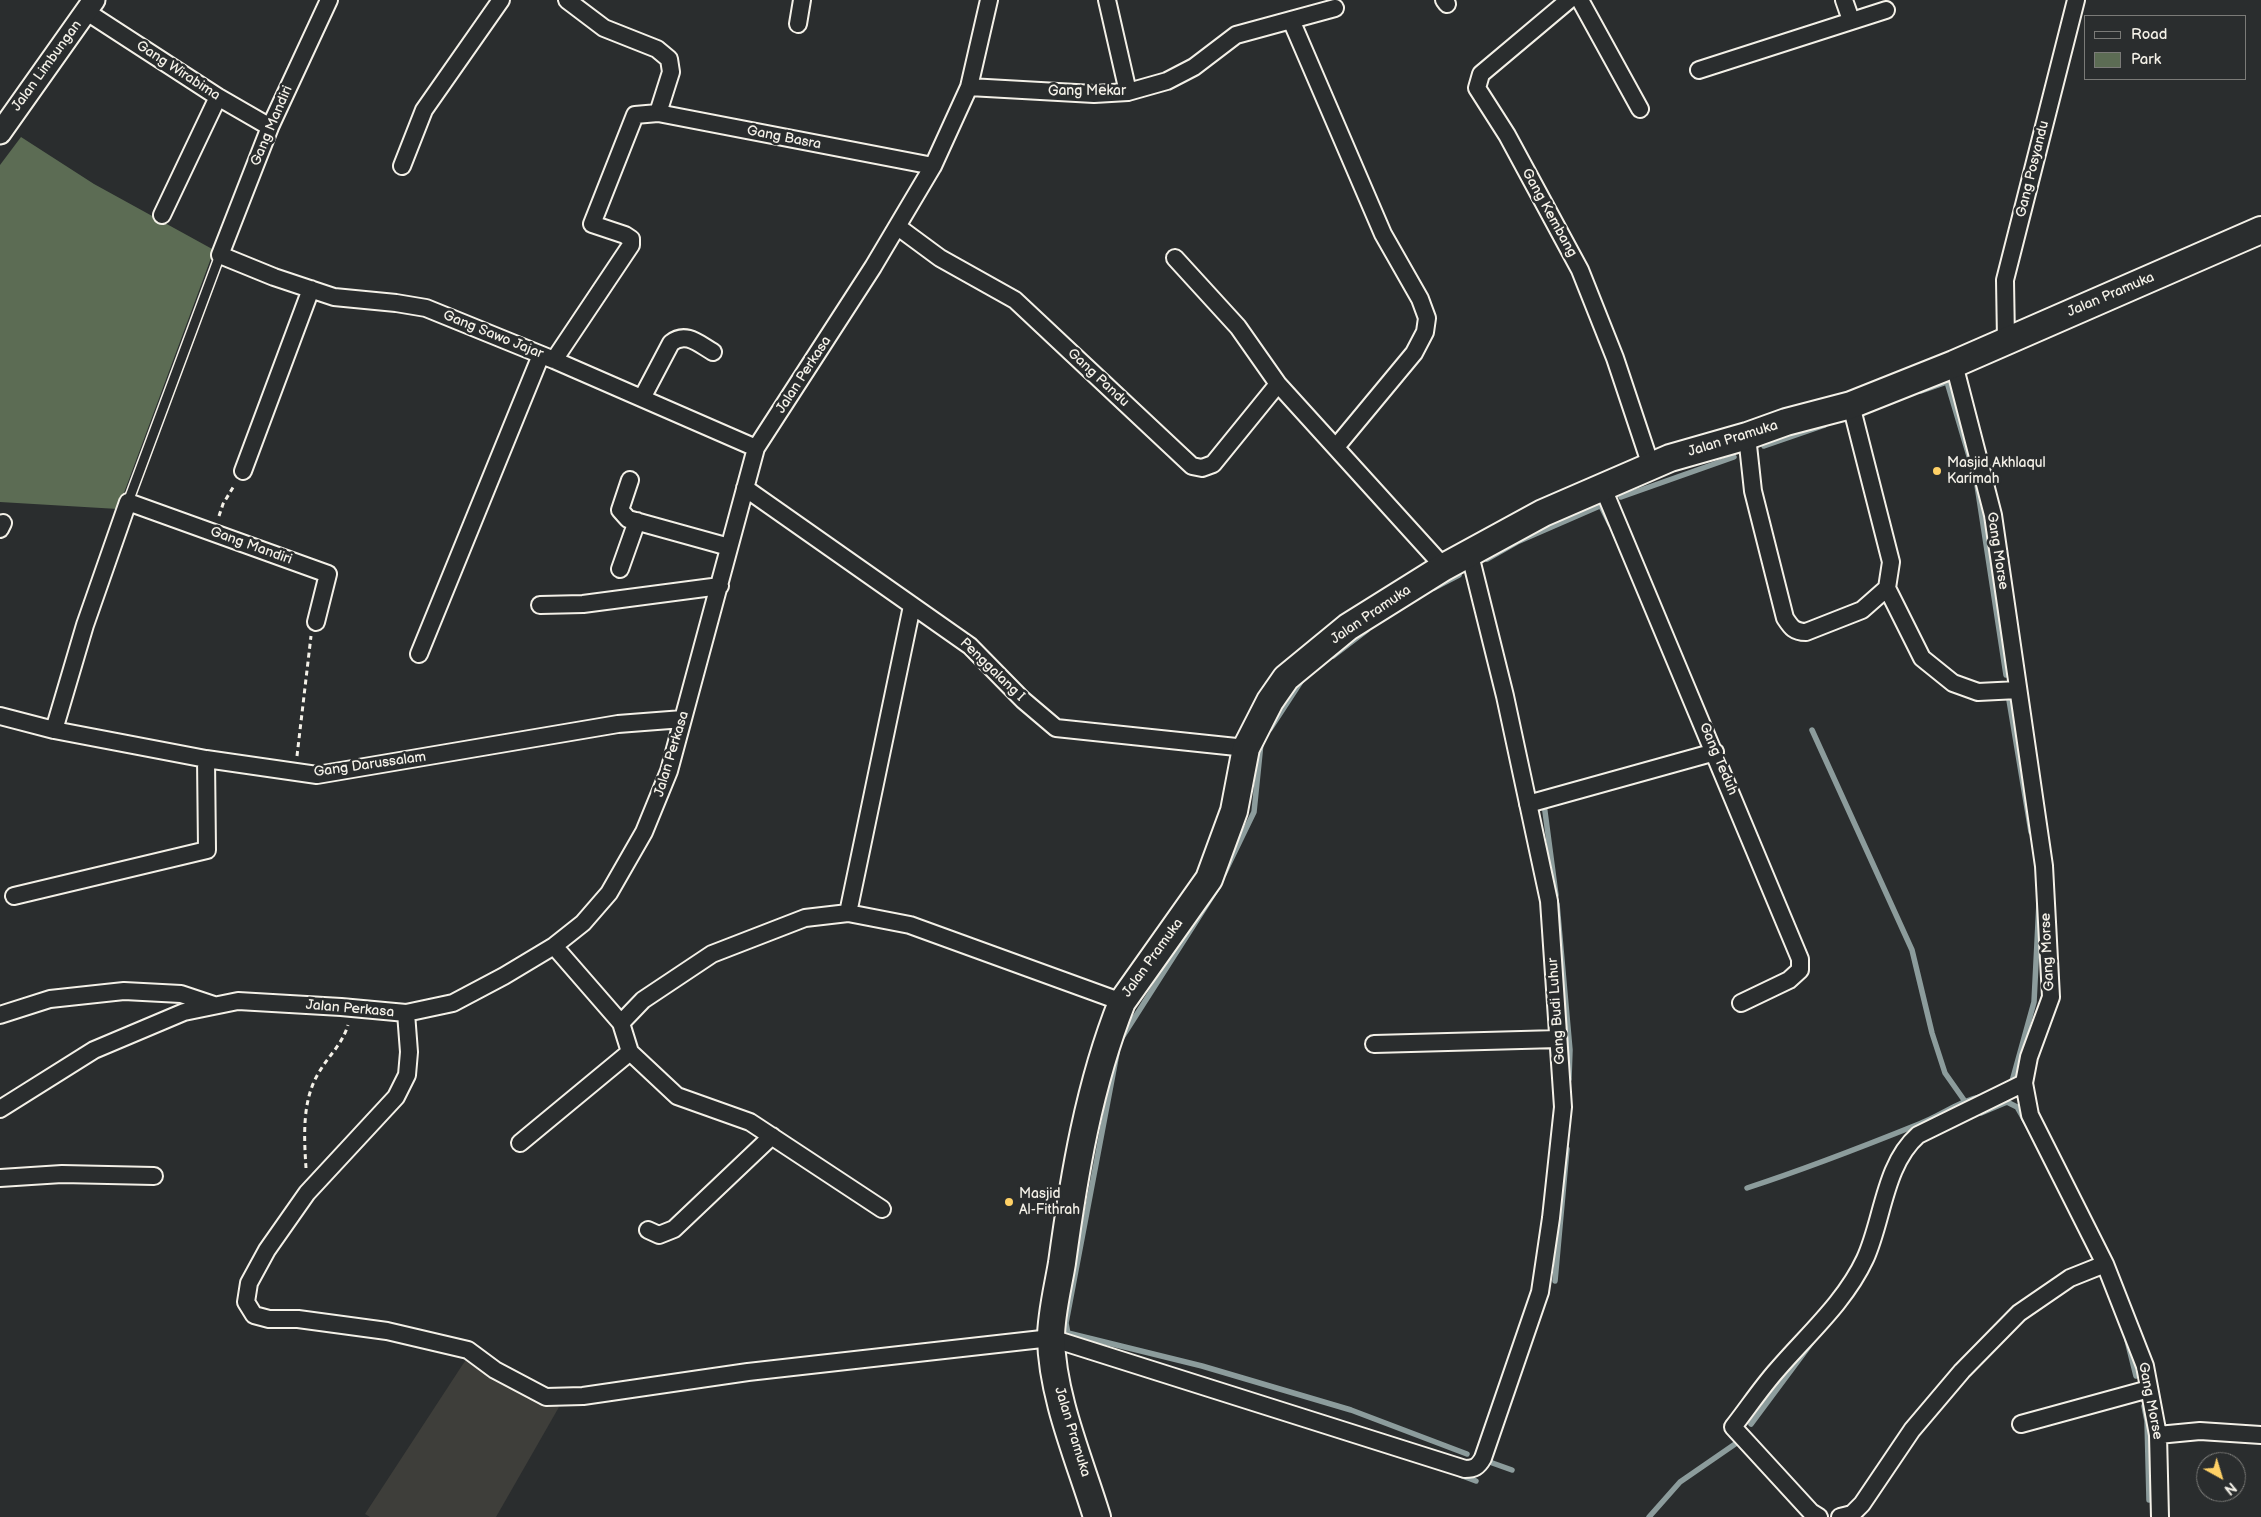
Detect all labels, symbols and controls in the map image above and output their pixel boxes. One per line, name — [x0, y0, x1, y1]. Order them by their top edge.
legend — [2084, 15, 2246, 80]
street label: Jalan Limbungan — [8, 17, 86, 115]
text: Road — [2131, 25, 2167, 44]
street label: Gang Wirabima — [133, 38, 223, 104]
text: Park — [2131, 50, 2161, 69]
street label: Gang Mandiri — [248, 83, 296, 169]
street label: Gang Mekar — [1048, 83, 1126, 99]
street label: Gang Posyandu — [2013, 119, 2053, 219]
street label: Gang Basra — [745, 123, 823, 153]
street label: Gang Kembang — [1518, 166, 1580, 260]
street label: Jalan Pramuka — [2065, 269, 2157, 321]
street label: Gang Sawo Jajar — [440, 307, 546, 363]
street label: Jalan Perkasa — [773, 333, 835, 417]
street label: Gang Pandu — [1064, 345, 1132, 411]
street label: Jalan Pramuka — [1686, 417, 1780, 461]
place label: Masjid Akhlaqul Karimah — [1947, 455, 2046, 488]
marker: Masjid Akhlaqul Karimah — [1931, 465, 1943, 477]
street label: Gang Morse — [1983, 511, 2011, 591]
street label: Gang Mandiri — [208, 523, 294, 569]
street label: Jalan Pramuka — [1328, 582, 1414, 648]
street label: Penggalang I — [956, 635, 1028, 705]
street label: Jalan Perkasa — [651, 709, 693, 799]
street label: Gang Teduh — [1695, 720, 1741, 798]
street label: Gang Darussalam — [313, 749, 427, 781]
street label: Gang Morse — [2038, 912, 2058, 992]
street label: Jalan Pramuka — [1119, 915, 1187, 1001]
street label: Gang Budi Luhur — [1545, 957, 1569, 1065]
street label: Jalan Perkasa — [305, 997, 395, 1021]
place label: Masjid Al-Fithrah — [1019, 1186, 1080, 1218]
marker: Masjid Al-Fithrah — [1003, 1196, 1015, 1208]
street label: Gang Morse — [2134, 1361, 2166, 1441]
street label: Jalan Pramuka — [1050, 1385, 1094, 1479]
north arrow — [2196, 1452, 2246, 1502]
text: N — [2221, 1478, 2240, 1498]

